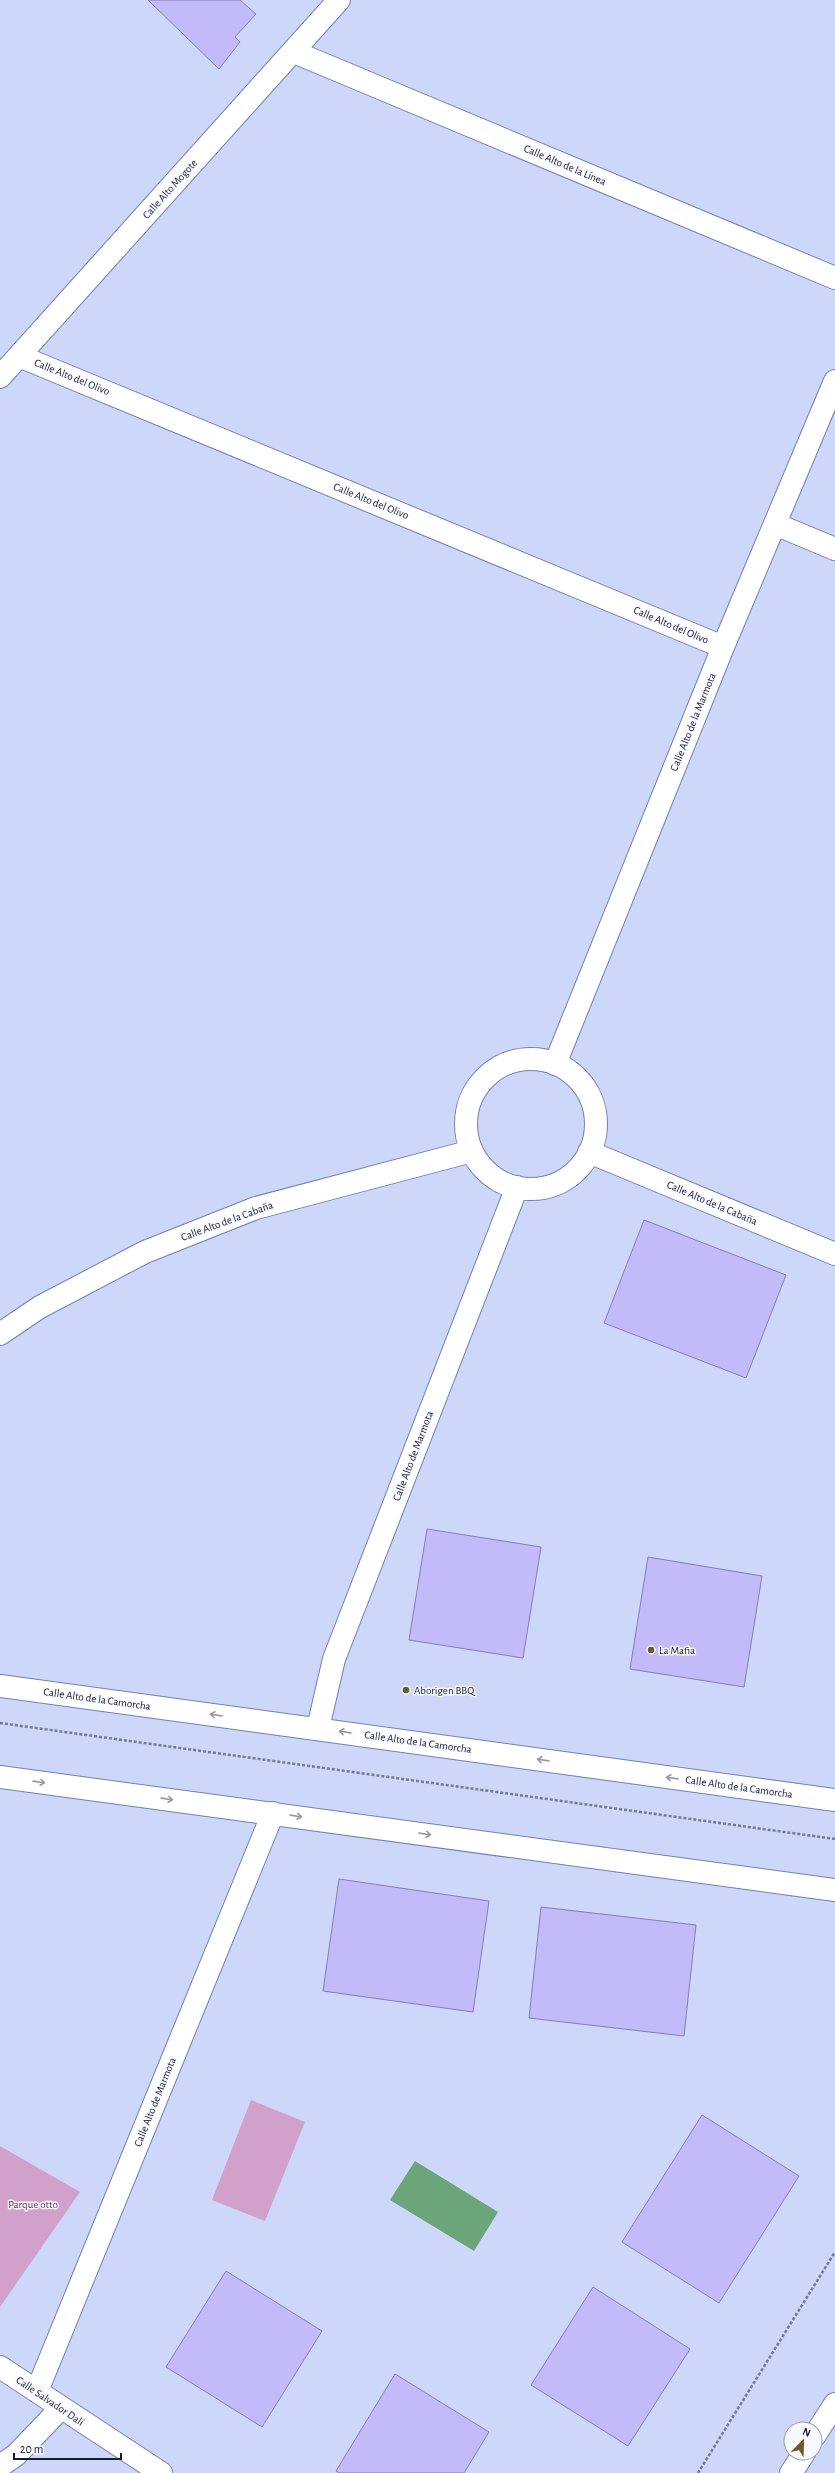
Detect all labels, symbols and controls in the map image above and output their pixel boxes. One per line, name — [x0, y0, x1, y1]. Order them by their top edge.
street label: Calle Alto de la Línea — [522, 143, 608, 187]
street label: Calle Alto Mogote — [141, 157, 199, 221]
street label: Calle Alto del Olivo — [33, 357, 111, 397]
street label: Calle Alto del Olivo — [332, 481, 410, 521]
street label: Calle Alto del Olivo — [632, 604, 710, 646]
street label: Calle Alto de la Marmota — [668, 671, 718, 773]
street label: Calle Alto de la Cabaña — [665, 1179, 759, 1227]
street label: Calle Alto de la Cabaña — [179, 1199, 275, 1243]
street label: Calle Alto de Marmota — [391, 1410, 435, 1502]
marker: La Mafia — [646, 1645, 656, 1655]
place label: La Mafia — [659, 1645, 695, 1656]
marker: Aborigen BBQ — [401, 1685, 411, 1695]
place label: Aborigen BBQ — [414, 1685, 476, 1696]
street label: Calle Alto de la Camorcha — [43, 1686, 151, 1712]
one-way arrow — [210, 1711, 223, 1718]
one-way arrow — [339, 1728, 352, 1736]
street label: Calle Alto de la Camorcha — [364, 1729, 472, 1755]
one-way arrow — [537, 1756, 550, 1764]
one-way arrow — [665, 1774, 678, 1781]
street label: Calle Alto de la Camorcha — [685, 1774, 793, 1800]
one-way arrow — [32, 1778, 45, 1786]
one-way arrow — [161, 1795, 174, 1803]
one-way arrow — [289, 1813, 302, 1820]
one-way arrow — [418, 1830, 431, 1838]
street label: Calle Alto de Marmota — [132, 2056, 178, 2148]
park label: Parque otto — [8, 2199, 58, 2210]
street label: Calle Salvador Dalí — [14, 2374, 86, 2428]
north arrow — [783, 2421, 823, 2461]
text: N — [801, 2426, 812, 2439]
scale bar — [14, 2435, 121, 2461]
text: 20 m — [20, 2443, 43, 2455]

